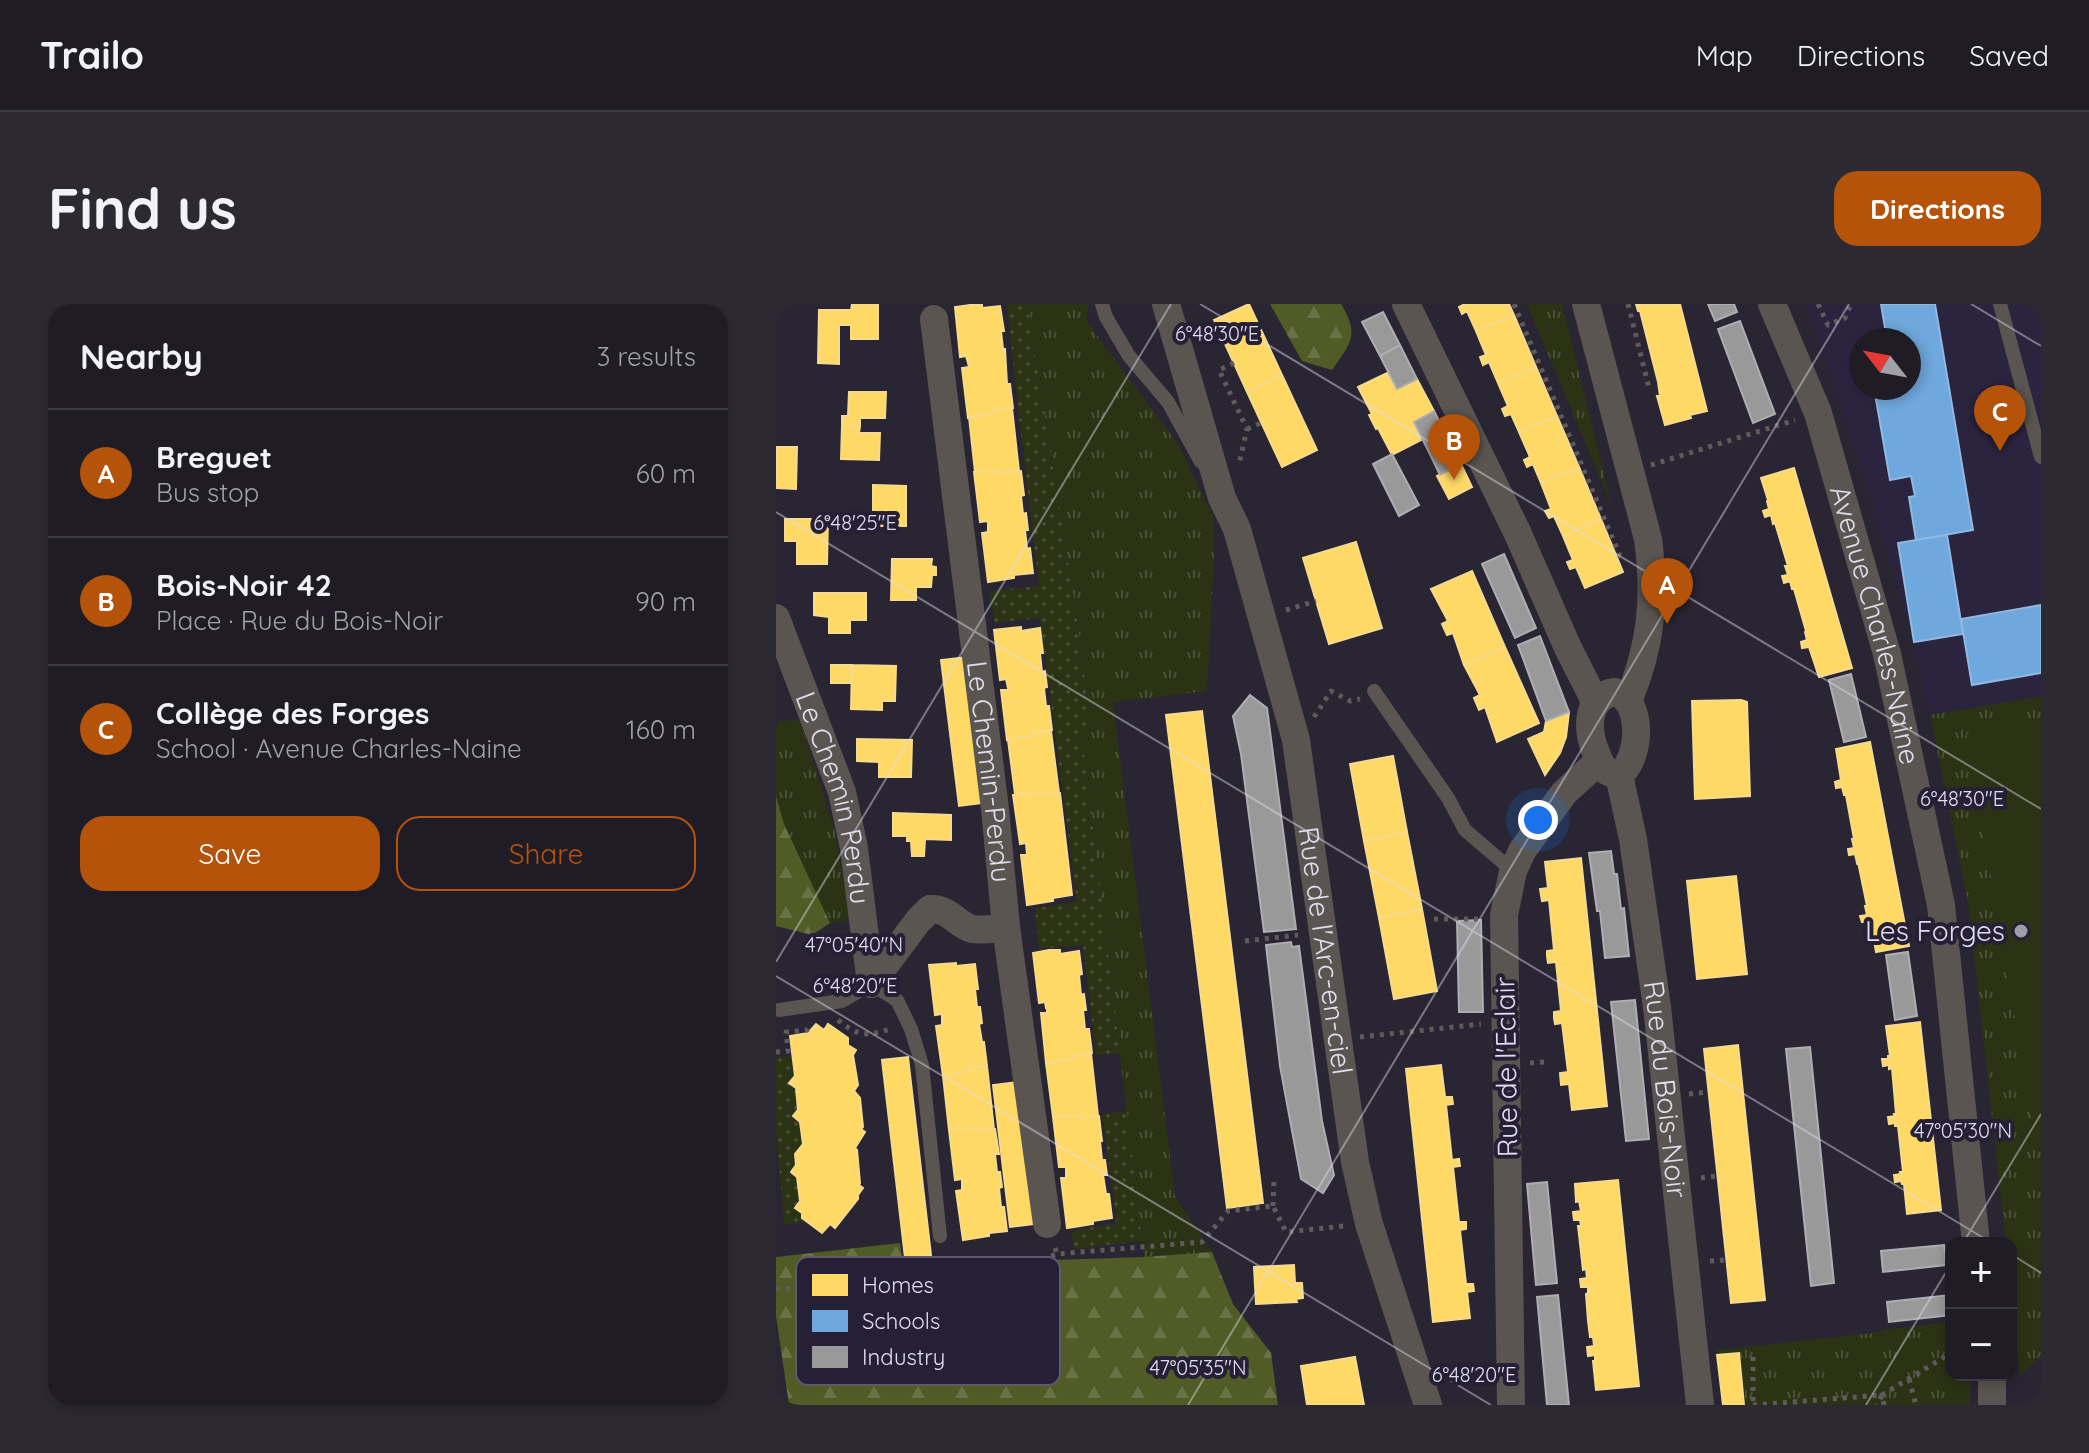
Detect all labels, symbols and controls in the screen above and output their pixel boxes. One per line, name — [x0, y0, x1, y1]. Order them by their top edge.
text: Trailo — [40, 31, 144, 79]
text: Map — [1696, 38, 1753, 73]
text: Directions — [1797, 38, 1925, 73]
text: Saved — [1969, 38, 2049, 73]
button: Directions — [1834, 171, 2041, 246]
text: Find us — [48, 173, 237, 243]
text: 6°48'30"E — [1175, 321, 1259, 346]
north arrow — [1849, 328, 1921, 400]
text: Nearby — [80, 335, 203, 378]
text: 3 results — [597, 340, 696, 373]
pin: C — [1974, 385, 2026, 451]
pin: B — [1428, 414, 1480, 480]
text: Breguet — [156, 438, 272, 476]
text: A — [98, 457, 114, 490]
text: 60 m — [636, 457, 696, 490]
text: Bus stop — [156, 476, 259, 509]
street label: Avenue Charles-Naine — [1823, 481, 1928, 767]
text: 6°48'25"E — [813, 510, 897, 535]
pin: A — [1641, 558, 1693, 624]
text: Bois-Noir 42 — [156, 566, 332, 604]
text: B — [97, 585, 115, 618]
text: 90 m — [635, 585, 696, 618]
text: Place · Rue du Bois-Noir — [156, 604, 443, 637]
street label: Le Chemin-Perdu — [960, 659, 1020, 884]
street label: Le Chemin Perdu — [789, 687, 879, 906]
text: Collège des Forges — [156, 694, 429, 732]
text: C — [98, 713, 114, 746]
text: 160 m — [626, 713, 696, 746]
text: School · Avenue Charles-Naine — [156, 732, 522, 765]
text: 6°48'30"E — [1920, 786, 2004, 811]
your location — [1518, 800, 1558, 840]
button: Save — [80, 816, 380, 891]
button: Share — [396, 816, 696, 891]
street label: Rue de l'Arc-en-ciel — [1291, 824, 1361, 1076]
place label: Les Forges — [1865, 913, 2005, 948]
marker: Les Forges — [2012, 922, 2030, 940]
text: 47°05'40"N — [805, 932, 903, 957]
text: 6°48'20"E — [813, 973, 897, 998]
street label: Rue de l'Eclair — [1486, 976, 1525, 1158]
street label: Rue du Bois-Noir — [1636, 978, 1696, 1200]
text: 47°05'30"N — [1914, 1118, 2012, 1143]
map controls — [1945, 1237, 2017, 1381]
button: + — [1945, 1237, 2017, 1309]
legend — [796, 1257, 1060, 1385]
text: Homes — [862, 1271, 934, 1299]
text: Schools — [862, 1307, 940, 1335]
button: − — [1945, 1309, 2017, 1381]
text: Industry — [862, 1343, 945, 1371]
text: 47°05'35"N — [1149, 1355, 1247, 1380]
text: 6°48'20"E — [1432, 1362, 1516, 1387]

